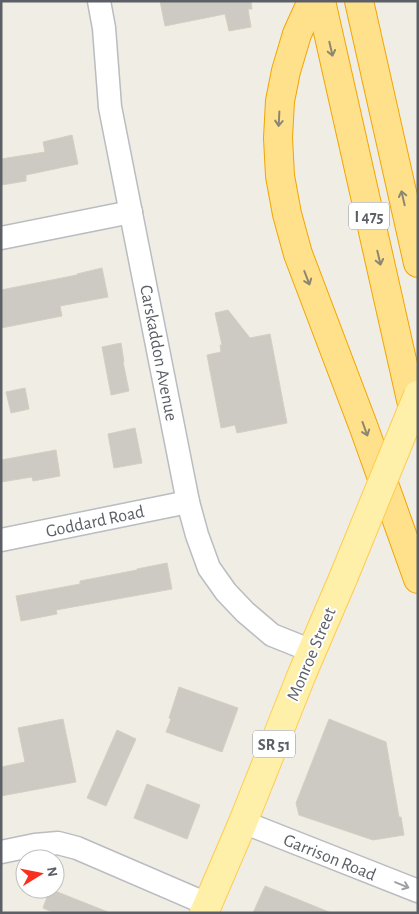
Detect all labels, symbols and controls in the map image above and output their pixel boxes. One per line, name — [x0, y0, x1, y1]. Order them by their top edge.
one-way arrow — [327, 40, 337, 56]
one-way arrow — [274, 111, 283, 127]
one-way arrow — [398, 191, 407, 207]
road number: I 475 — [349, 202, 389, 230]
one-way arrow — [375, 250, 384, 266]
one-way arrow — [303, 269, 312, 285]
street label: Carskaddon Avenue — [136, 284, 180, 423]
one-way arrow — [361, 421, 370, 437]
street label: Goddard Road — [44, 503, 146, 541]
street label: Monroe Street — [284, 605, 340, 704]
road number: SR 51 — [253, 731, 295, 758]
street label: Garrison Road — [281, 831, 378, 885]
north arrow — [15, 849, 65, 899]
text: N — [44, 866, 60, 878]
one-way arrow — [394, 881, 409, 890]

